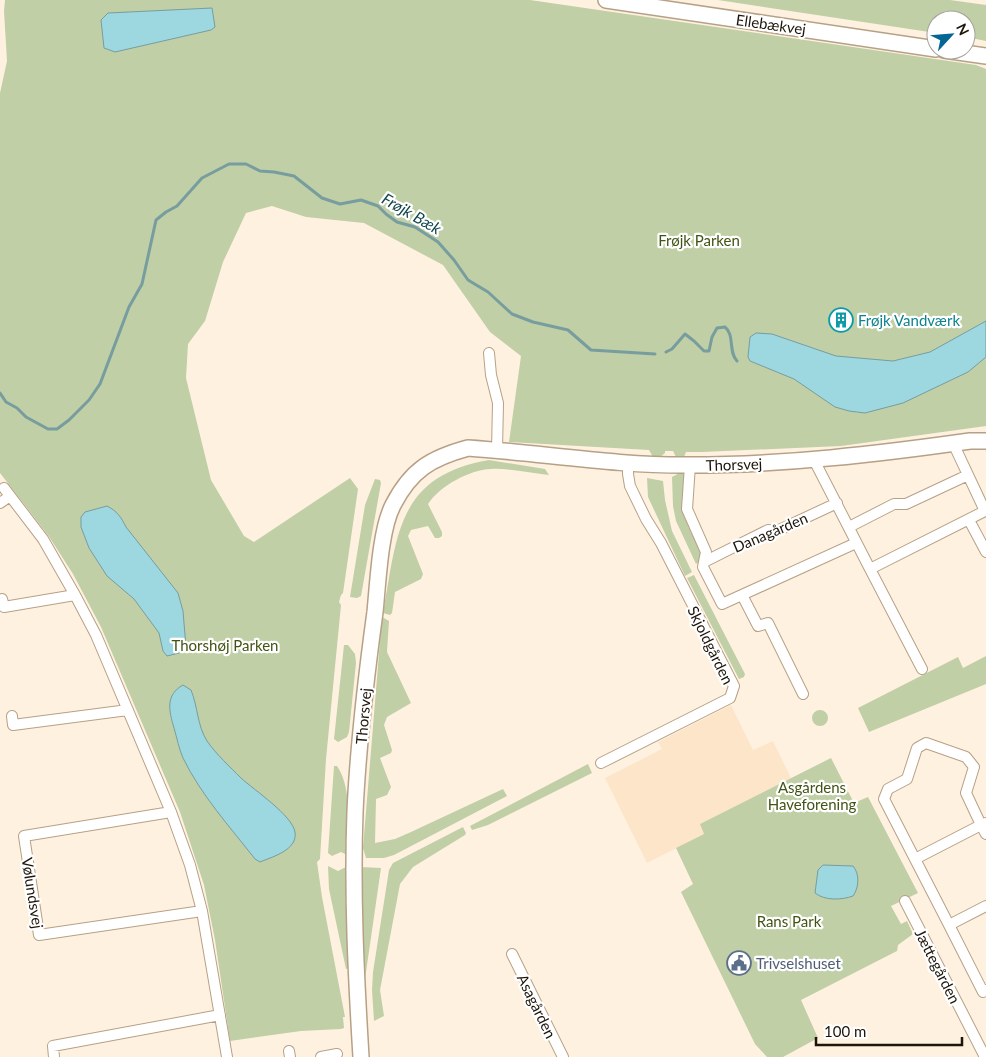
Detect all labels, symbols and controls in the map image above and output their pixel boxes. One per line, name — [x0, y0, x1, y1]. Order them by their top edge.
street label: Ellebækvej — [735, 10, 807, 38]
north arrow — [926, 10, 976, 60]
text: N — [953, 21, 973, 38]
water label: Frøjk Bæk — [379, 188, 445, 238]
park label: Frøjk Parken — [658, 231, 740, 249]
building icon: Frøjk Vandværk — [828, 307, 854, 333]
place label: Frøjk Vandværk — [858, 311, 960, 329]
street label: Thorsvej — [705, 454, 763, 474]
street label: Danagården — [730, 508, 810, 556]
street label: Skjoldgården — [684, 603, 738, 687]
park label: Thorshøj Parken — [172, 636, 279, 654]
street label: Thorsvej — [352, 687, 374, 745]
park label: Asgårdens Haveforening — [768, 778, 857, 813]
street label: Vølundsvej — [19, 856, 47, 930]
park label: Rans Park — [757, 912, 822, 930]
street label: Jættegården — [912, 926, 964, 1006]
public building icon: Trivselshuset — [726, 950, 752, 976]
place label: Trivselshuset — [756, 954, 841, 972]
street label: Asagården — [514, 971, 560, 1041]
scale bar — [816, 1014, 962, 1046]
text: 100 m — [824, 1022, 866, 1040]

